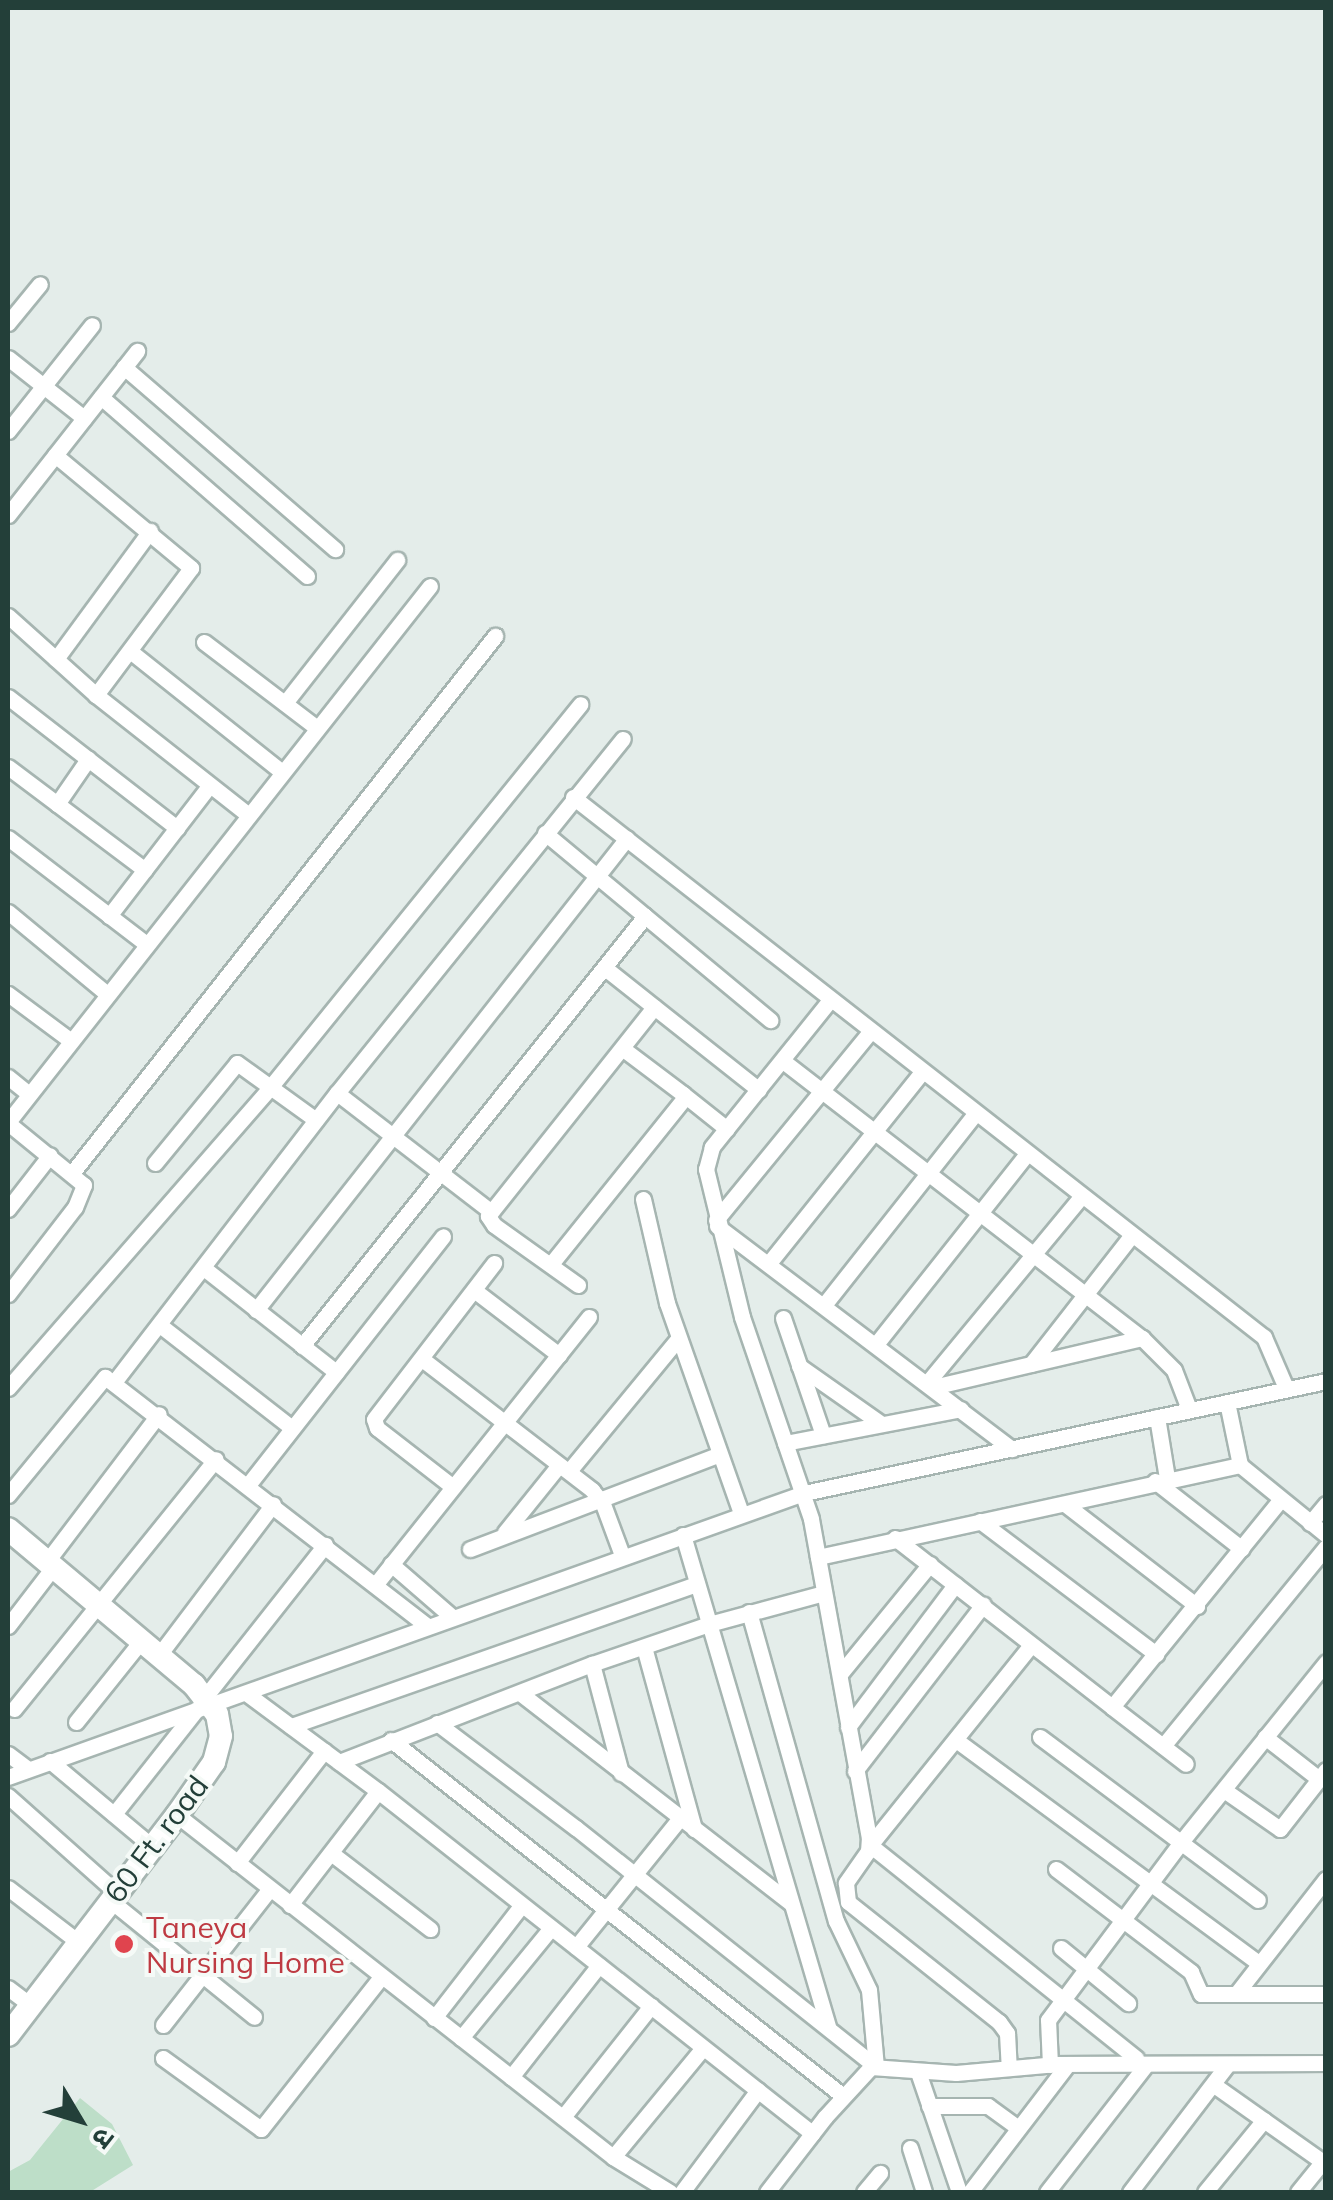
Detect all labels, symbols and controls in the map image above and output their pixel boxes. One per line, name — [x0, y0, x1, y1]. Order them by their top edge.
street label: 60 Ft. road — [96, 1768, 216, 1910]
place label: Taneya Nursing Home — [146, 1909, 345, 1980]
marker: Taneya Nursing Home — [111, 1931, 137, 1957]
north arrow — [30, 2070, 130, 2170]
text: उ — [85, 2122, 123, 2156]

